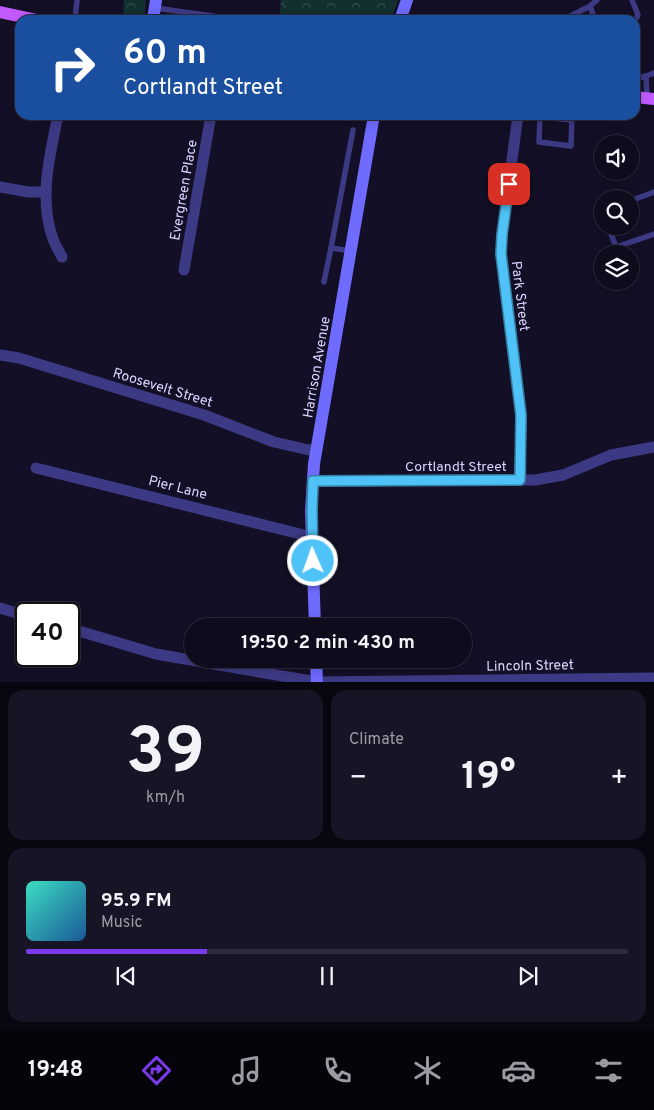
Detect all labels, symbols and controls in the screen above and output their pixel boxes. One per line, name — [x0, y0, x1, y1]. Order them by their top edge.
text: 60 m — [123, 32, 207, 76]
icon: right — [40, 35, 105, 100]
text: Cortlandt Street — [123, 75, 283, 102]
map controls — [594, 135, 639, 290]
button: sound — [594, 135, 639, 180]
street label: Evergreen Place — [167, 139, 202, 242]
pin — [488, 163, 530, 205]
icon: arrive — [495, 170, 523, 198]
button: search — [594, 190, 639, 235]
button: layers — [594, 245, 639, 290]
street label: Park Street — [507, 260, 532, 332]
street label: Harrison Avenue — [300, 315, 335, 419]
street label: Roosevelt Street — [110, 365, 215, 412]
street label: Cortlandt Street — [405, 459, 507, 476]
street label: Pier Lane — [147, 473, 209, 504]
position arrow — [286, 534, 338, 586]
speed limit sign: 40 — [15, 602, 80, 667]
text: 19:50 · 2 min · 430 m — [241, 631, 415, 655]
street label: Lincoln Street — [486, 657, 574, 676]
text: 39 — [126, 714, 205, 796]
text: Climate — [349, 730, 404, 750]
text: 19° — [461, 754, 516, 803]
text: − — [349, 761, 367, 797]
text: + — [610, 761, 628, 797]
text: km/h — [146, 788, 185, 808]
text: 95.9 FM — [101, 889, 172, 913]
text: Music — [101, 913, 142, 933]
icon: previous — [112, 962, 140, 990]
icon: pause — [313, 962, 341, 990]
icon: next — [514, 962, 542, 990]
icon: directions — [139, 1053, 174, 1088]
icon: music — [229, 1053, 264, 1088]
icon: phone — [320, 1053, 355, 1088]
icon: climate — [410, 1053, 445, 1088]
icon: car — [501, 1053, 536, 1088]
icon: filters — [591, 1053, 626, 1088]
text: 19:48 — [28, 1057, 83, 1084]

